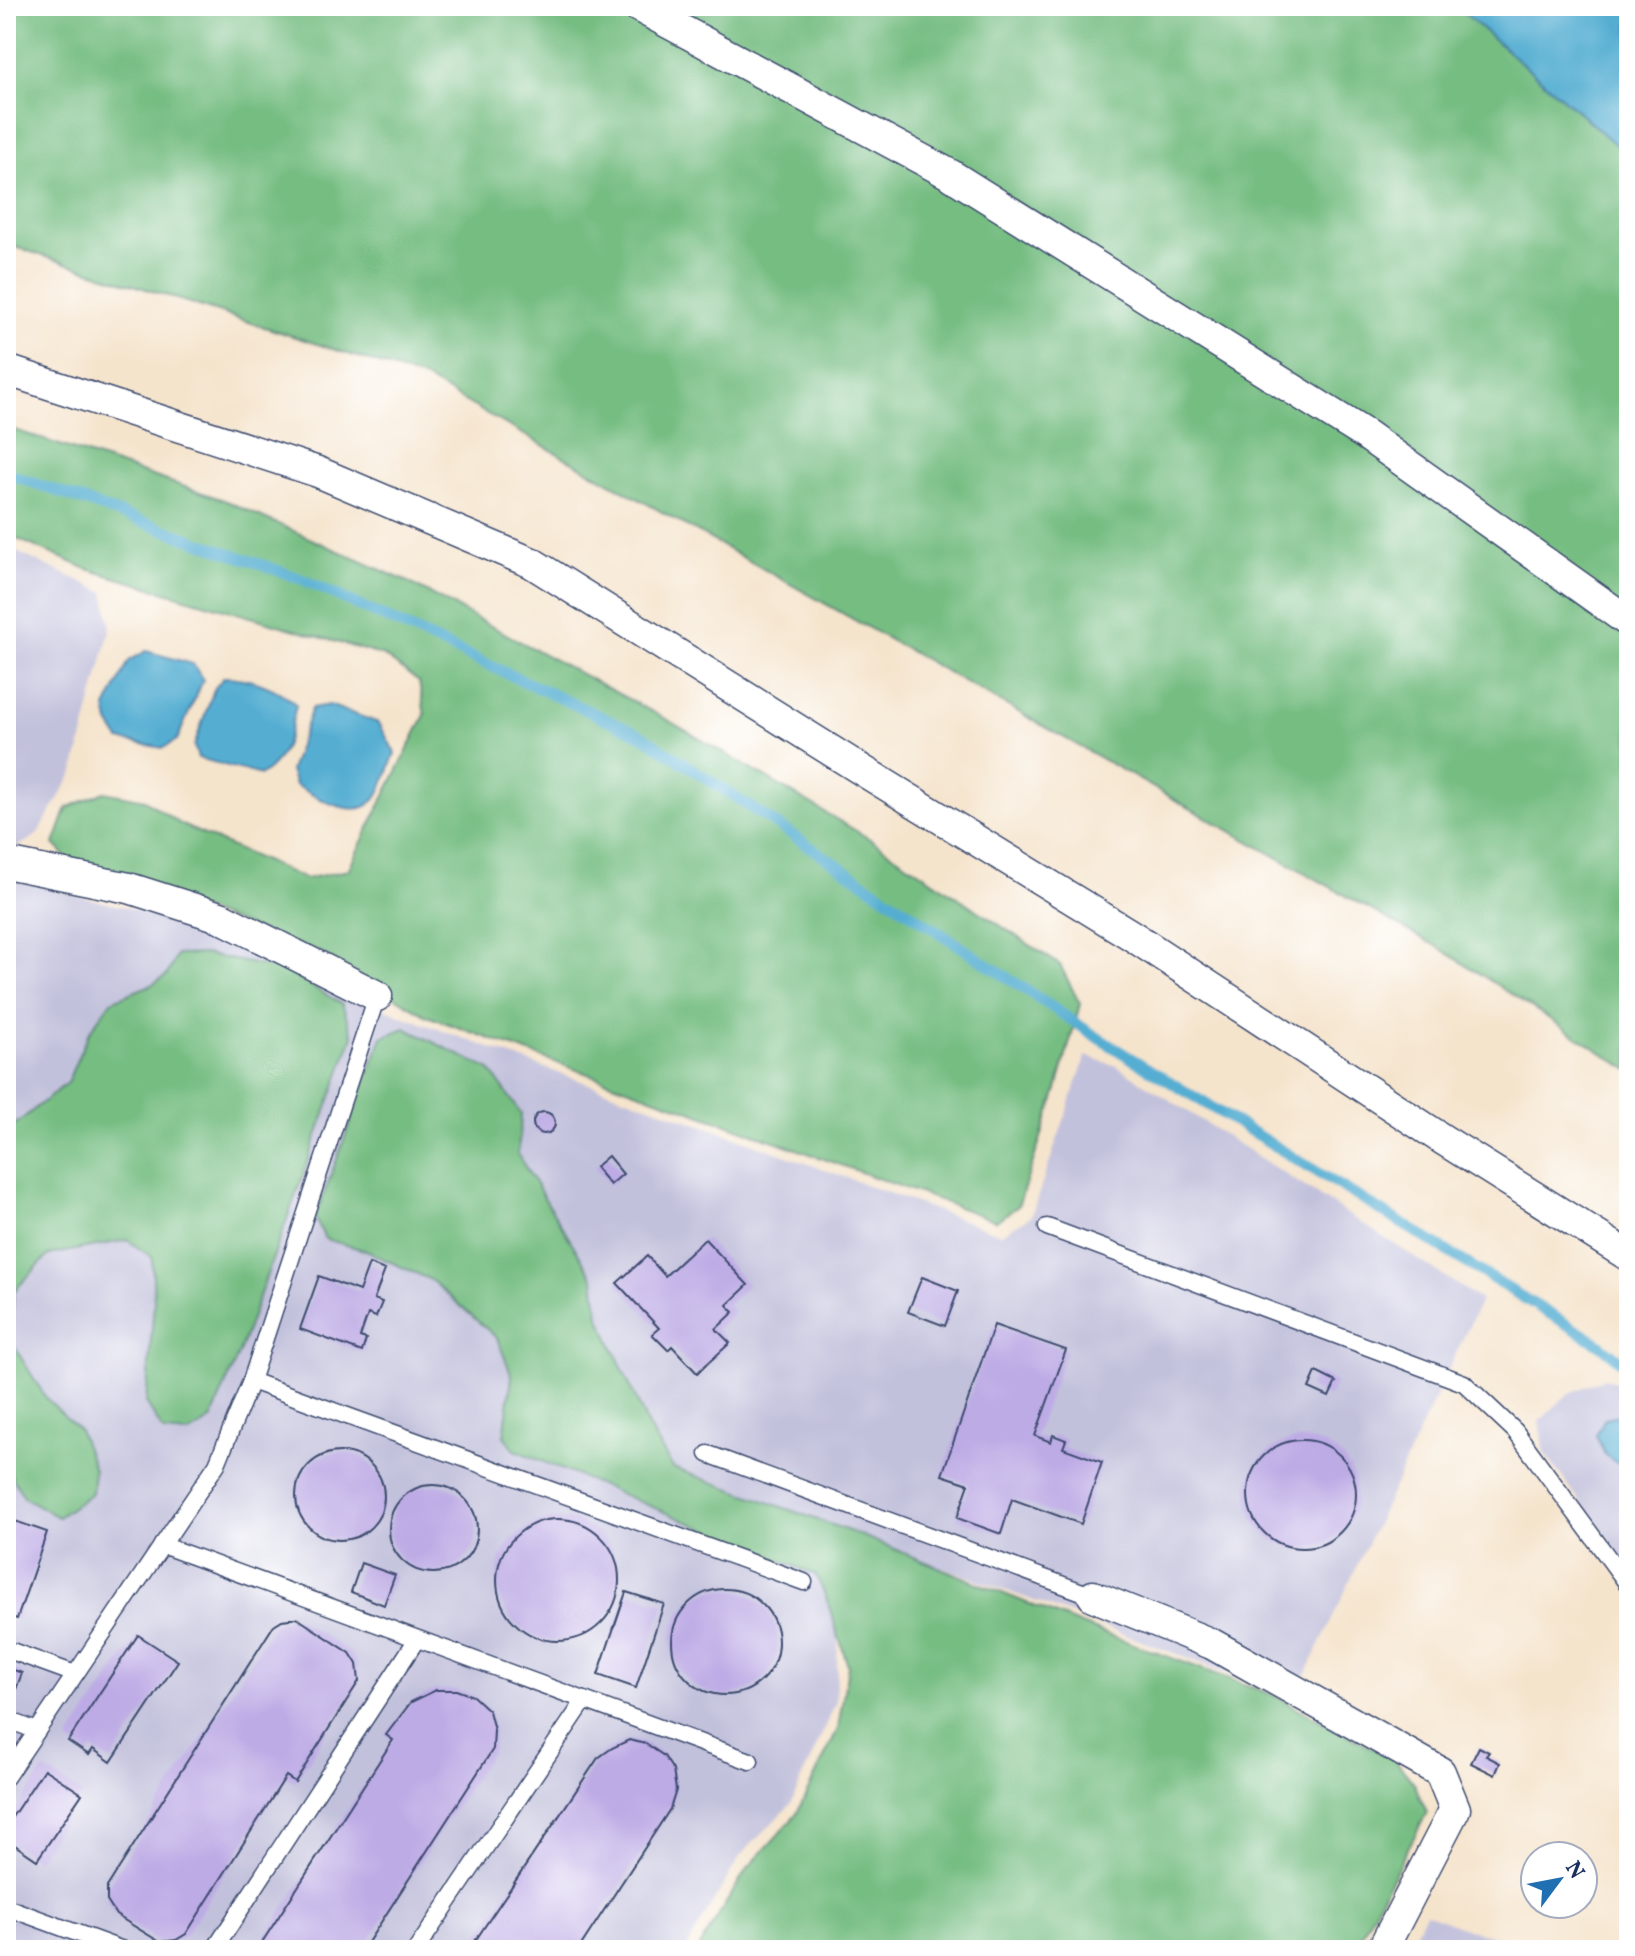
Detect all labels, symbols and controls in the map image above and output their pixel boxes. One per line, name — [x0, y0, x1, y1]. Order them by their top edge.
north arrow — [1519, 1840, 1599, 1920]
text: N — [1556, 1856, 1591, 1886]

